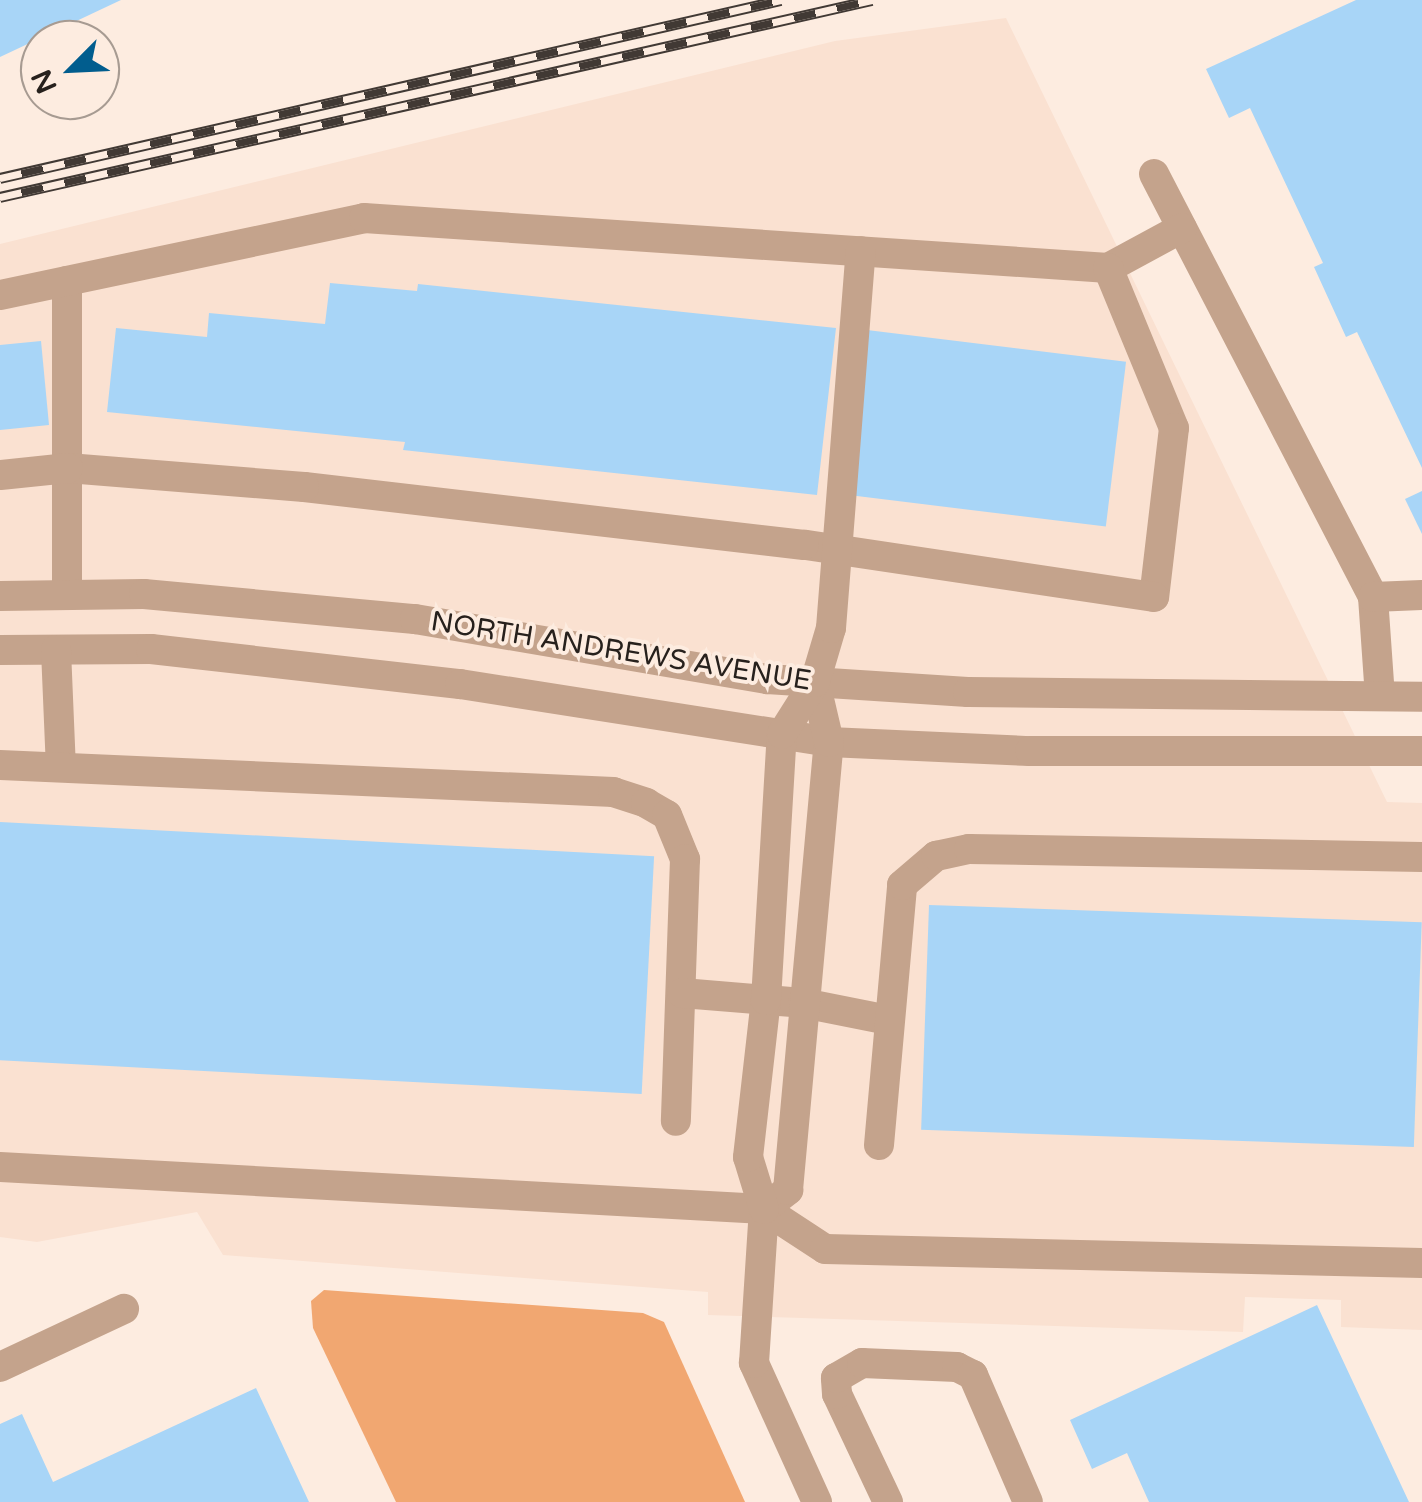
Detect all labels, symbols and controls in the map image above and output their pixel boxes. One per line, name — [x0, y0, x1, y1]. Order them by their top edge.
north arrow — [20, 20, 120, 120]
text: N — [24, 64, 65, 99]
street label: NORTH ANDREWS AVENUE — [429, 604, 813, 698]

